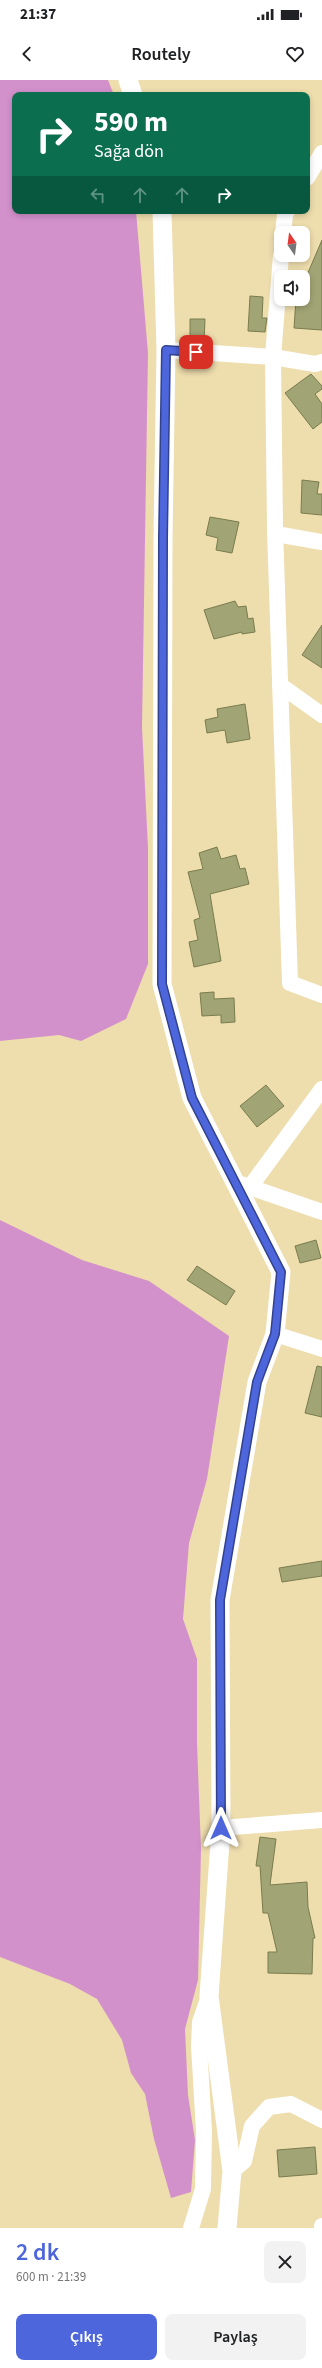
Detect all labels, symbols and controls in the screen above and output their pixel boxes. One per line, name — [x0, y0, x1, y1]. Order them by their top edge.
text: 21:37 — [20, 4, 56, 25]
text: Routely — [131, 42, 191, 67]
icon: back — [16, 43, 38, 65]
icon: heart — [284, 43, 306, 65]
text: 590 m — [94, 102, 168, 142]
icon: right — [28, 108, 80, 160]
text: Sağa dön — [94, 139, 164, 164]
icon: left — [87, 184, 109, 206]
icon: ahead — [129, 184, 151, 206]
icon: ahead — [171, 184, 193, 206]
icon: right — [213, 184, 235, 206]
north arrow — [274, 226, 310, 262]
map controls — [274, 226, 310, 306]
button: sound — [274, 270, 310, 306]
pin — [179, 335, 213, 369]
icon: arrive — [185, 341, 207, 363]
position arrow — [200, 1807, 242, 1849]
text: 2 dk — [16, 2235, 59, 2270]
button: close — [264, 2241, 306, 2283]
text: 600 m · 21:39 — [16, 2268, 86, 2286]
button: Çıkış — [16, 2314, 157, 2360]
button: Paylaş — [165, 2314, 306, 2360]

